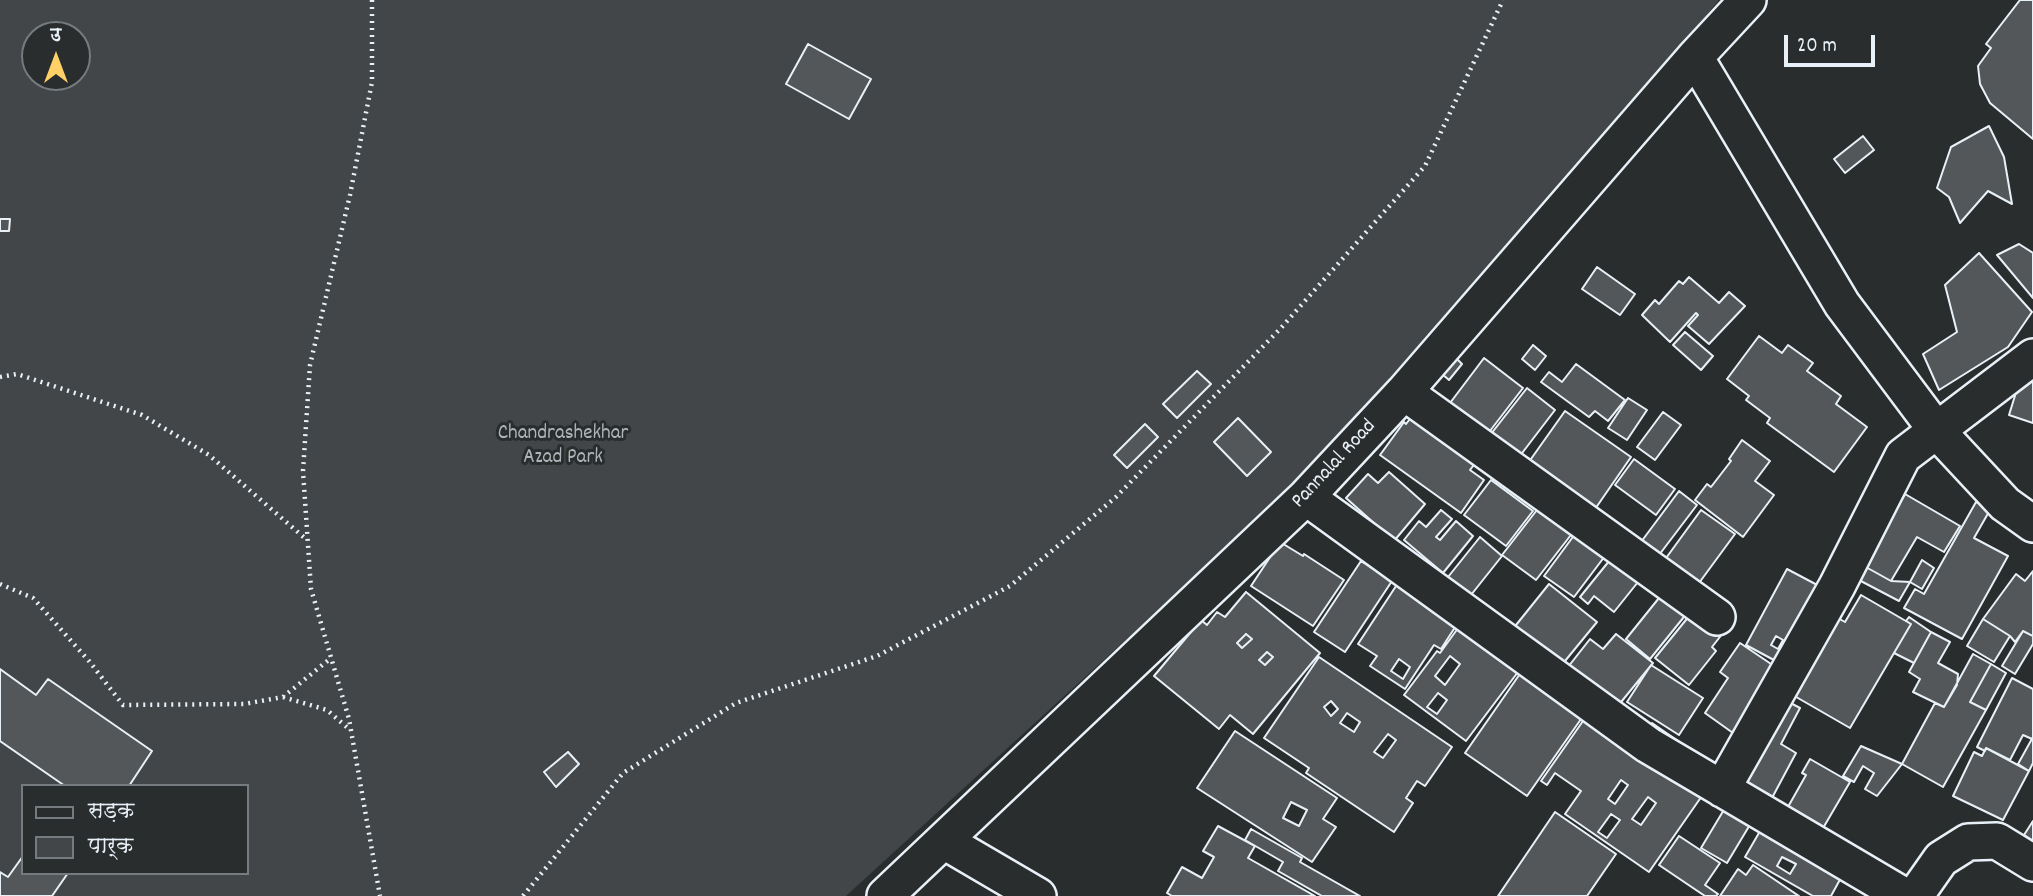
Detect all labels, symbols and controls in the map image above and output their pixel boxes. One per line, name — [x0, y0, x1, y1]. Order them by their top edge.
north arrow — [21, 21, 91, 91]
scale bar — [1788, 21, 1879, 65]
text: उ — [51, 23, 61, 50]
text: 20 m — [1797, 32, 1837, 62]
street label: Pannalal Road — [1287, 415, 1383, 515]
park label: Chandrashekhar Azad Park — [498, 422, 628, 472]
legend — [21, 784, 248, 875]
text: सड़क — [88, 798, 134, 828]
text: पार्क — [88, 833, 134, 863]

